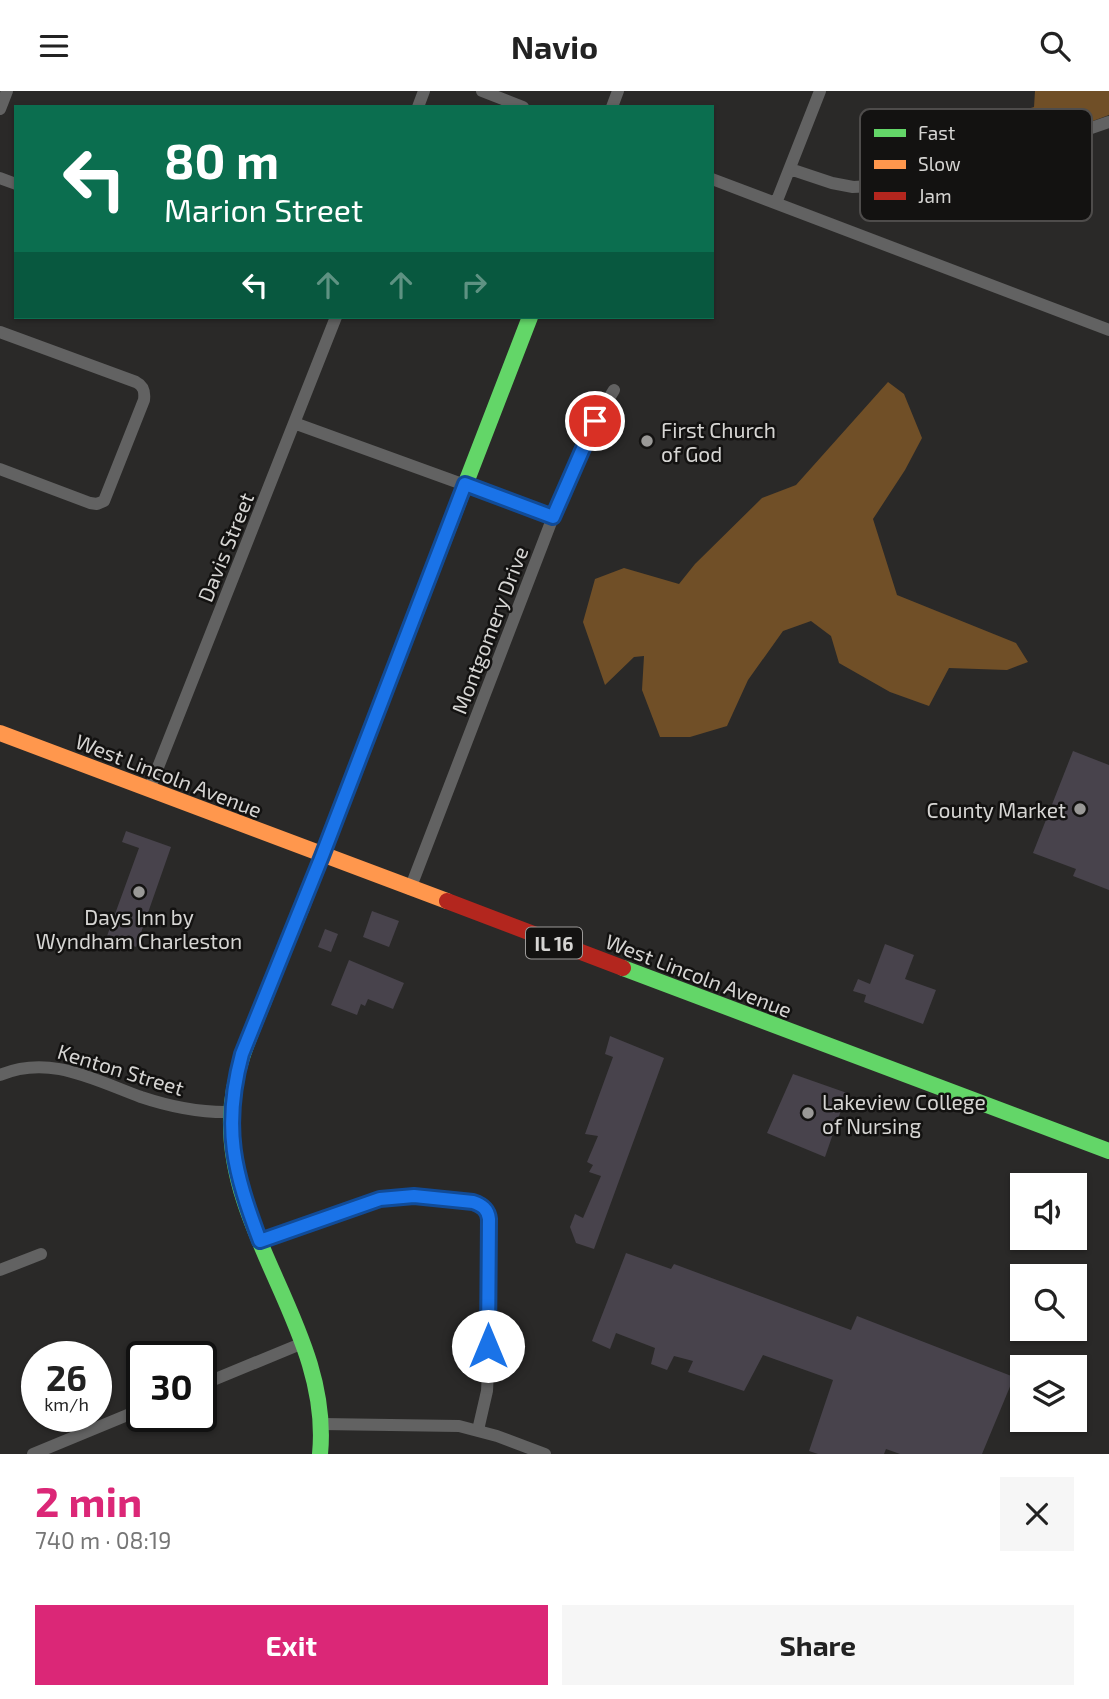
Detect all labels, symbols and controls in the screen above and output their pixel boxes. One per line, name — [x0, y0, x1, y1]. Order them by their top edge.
icon: menu — [35, 27, 73, 65]
text: Navio — [511, 27, 598, 65]
icon: search — [1036, 27, 1074, 65]
legend — [860, 109, 1092, 221]
text: Fast — [918, 121, 955, 144]
text: 80 m — [164, 130, 279, 189]
icon: left — [49, 133, 140, 224]
text: Slow — [918, 152, 961, 175]
text: Jam — [918, 184, 952, 207]
text: Marion Street — [164, 190, 363, 228]
icon: left — [236, 266, 274, 304]
icon: ahead — [309, 266, 347, 304]
icon: ahead — [382, 266, 420, 304]
icon: right — [455, 266, 493, 304]
pin — [565, 391, 625, 451]
icon: arrive — [576, 402, 614, 440]
place label: First Church of God — [661, 417, 776, 466]
marker: First Church of God — [639, 433, 655, 449]
street label: Davis Street — [192, 489, 258, 605]
street label: Montgomery Drive — [446, 543, 532, 717]
street label: West Lincoln Avenue — [72, 728, 266, 822]
place label: County Market — [927, 797, 1066, 822]
marker: County Market — [1072, 801, 1088, 817]
marker: Days Inn by Wyndham Charleston — [131, 884, 147, 900]
place label: Days Inn by Wyndham Charleston — [36, 904, 242, 953]
road number: IL 16 — [526, 927, 582, 958]
street label: West Lincoln Avenue — [602, 928, 796, 1022]
street label: Kenton Street — [55, 1038, 187, 1100]
place label: Lakeview College of Nursing — [822, 1089, 986, 1138]
marker: Lakeview College of Nursing — [800, 1105, 816, 1121]
map controls — [1010, 1173, 1087, 1432]
button: sound — [1010, 1173, 1087, 1250]
button: search — [1010, 1264, 1087, 1341]
position arrow — [451, 1309, 525, 1383]
speed limit sign: 30 — [126, 1341, 217, 1432]
button: layers — [1010, 1355, 1087, 1432]
text: 26 — [46, 1356, 87, 1398]
text: km/h — [44, 1393, 89, 1415]
text: 2 min — [35, 1475, 142, 1525]
button: close — [1000, 1477, 1074, 1551]
text: 740 m · 08:19 — [35, 1526, 171, 1554]
button: Exit — [35, 1605, 548, 1685]
button: Share — [562, 1605, 1074, 1685]

